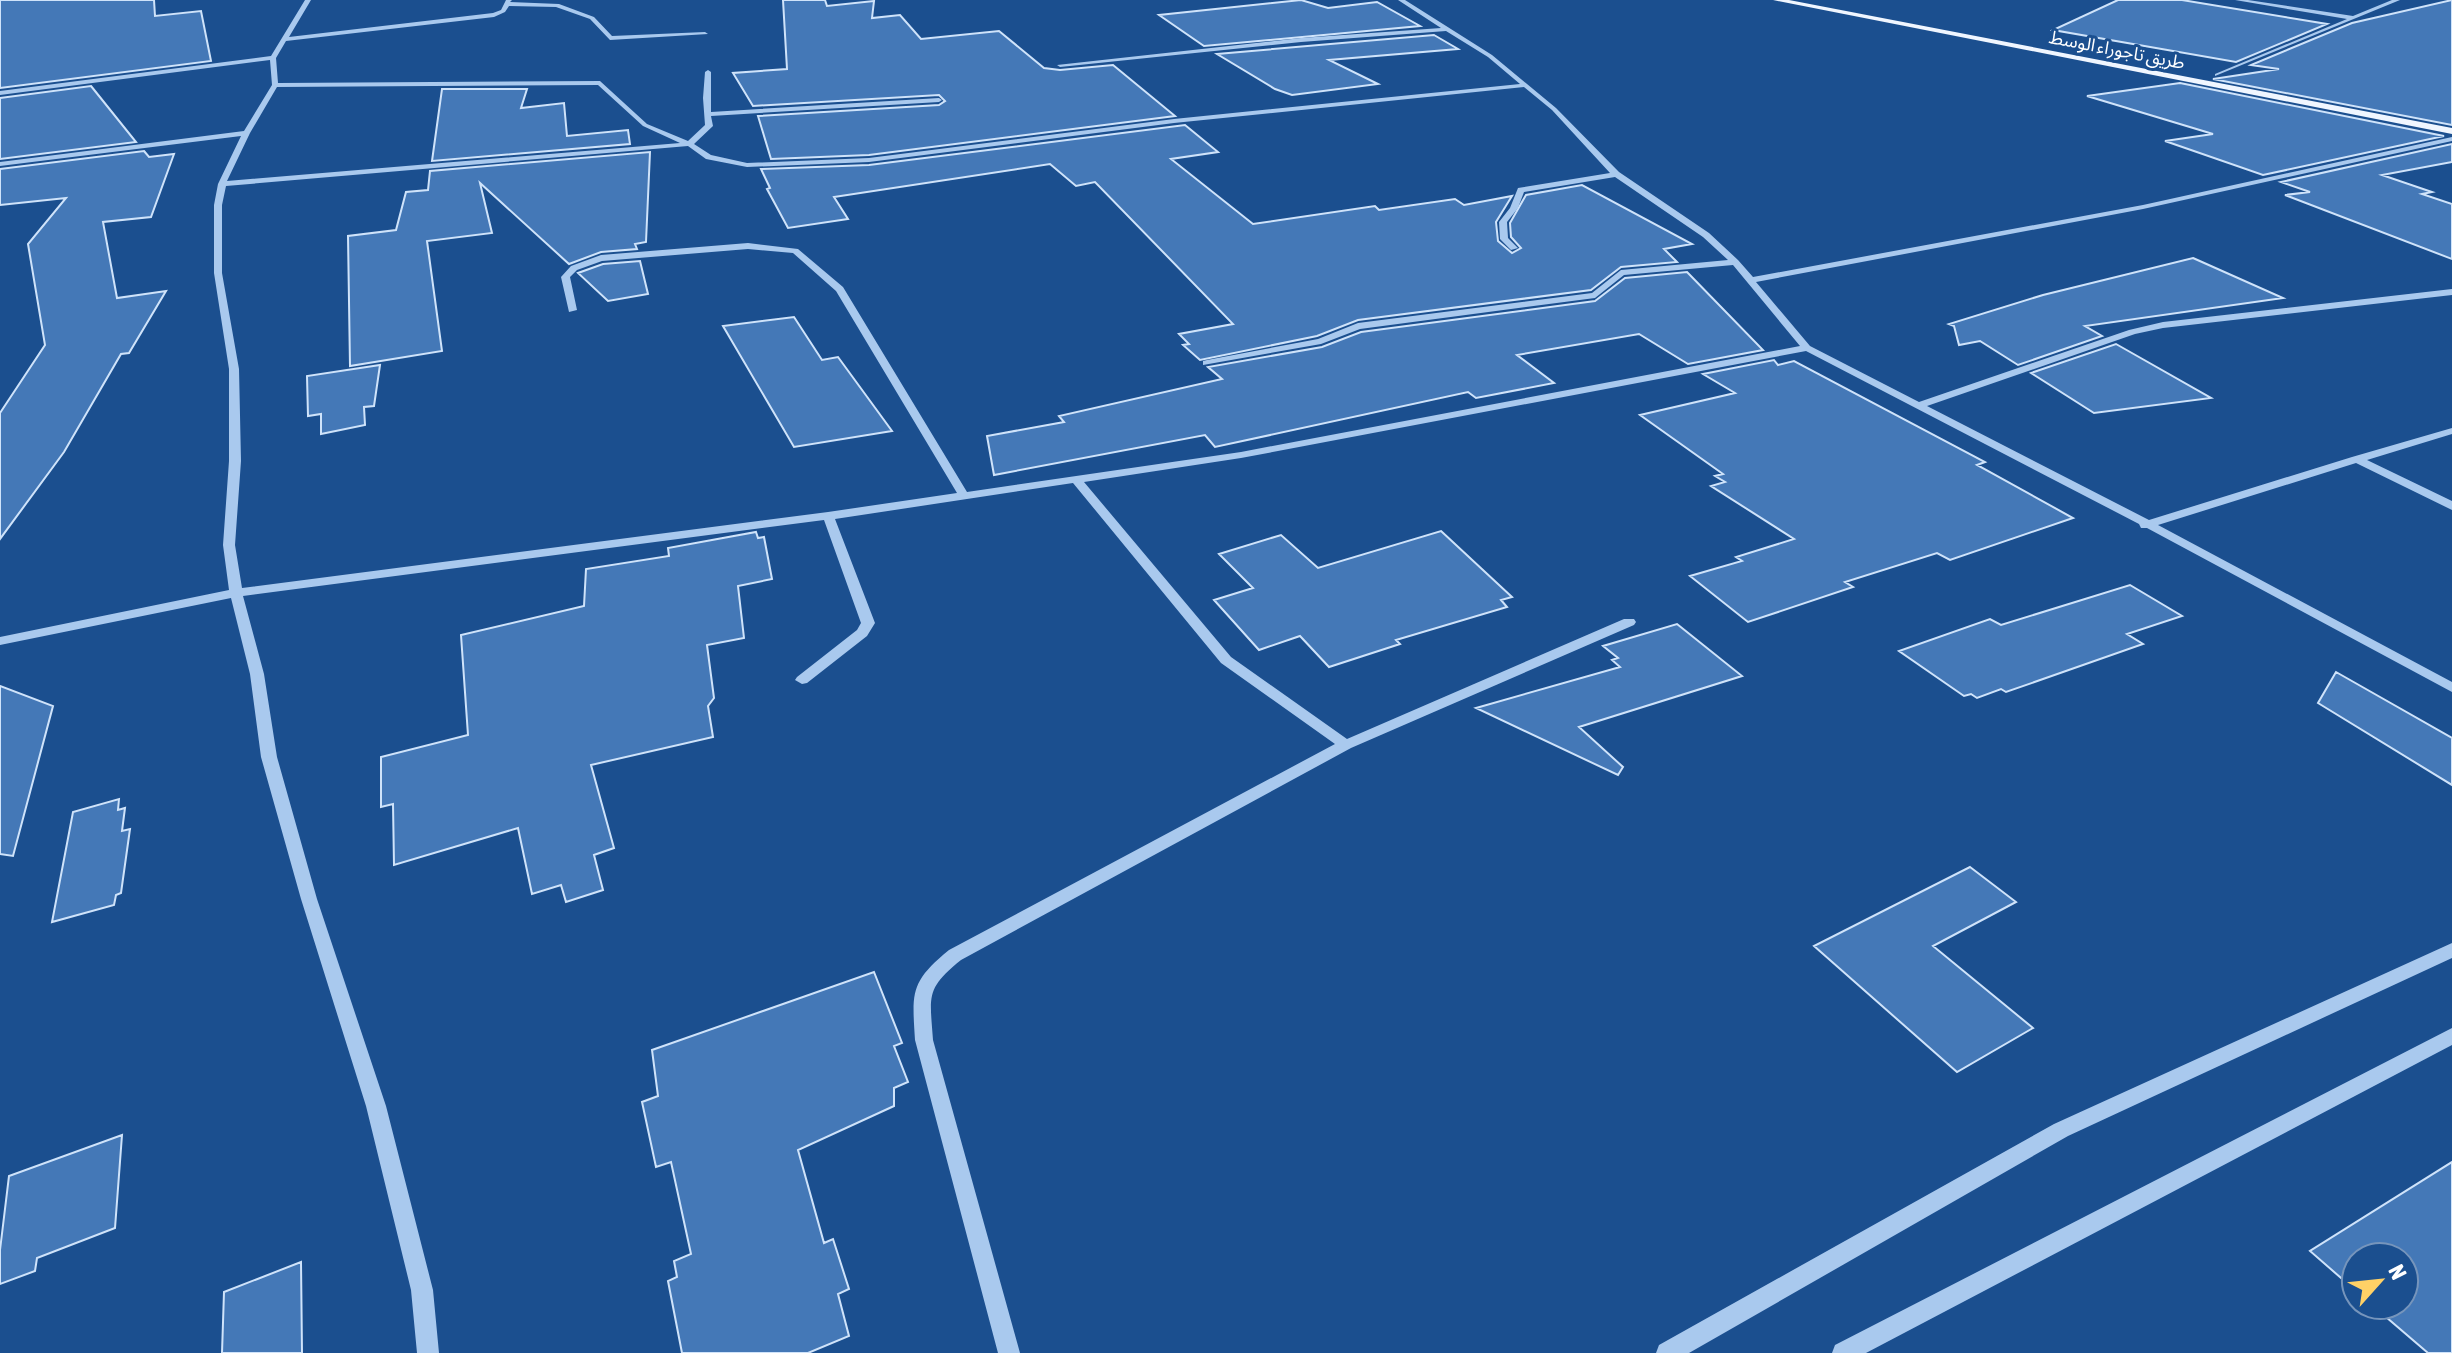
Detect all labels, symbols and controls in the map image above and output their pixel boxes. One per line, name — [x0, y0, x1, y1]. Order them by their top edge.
street label: طريق تاجوراء الوسط — [2047, 26, 2187, 74]
north arrow — [2340, 1241, 2420, 1321]
text: N — [2383, 1260, 2412, 1284]

